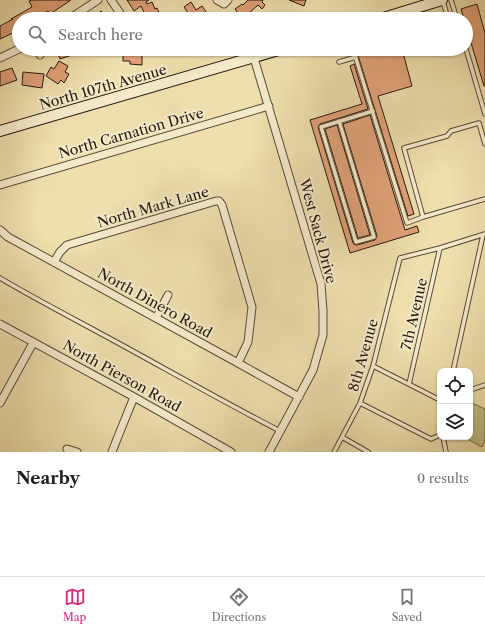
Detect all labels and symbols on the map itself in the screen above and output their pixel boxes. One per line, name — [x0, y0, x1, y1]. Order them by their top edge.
street label: North 107th Avenue — [37, 60, 169, 114]
street label: North Carnation Drive — [56, 104, 206, 162]
street label: West Sack Drive — [295, 176, 341, 285]
street label: North Mark Lane — [95, 182, 211, 232]
street label: North Dinero Road — [95, 264, 216, 342]
street label: 7th Avenue — [397, 276, 431, 352]
street label: 8th Avenue — [344, 316, 382, 393]
street label: North Pierson Road — [60, 336, 185, 416]

